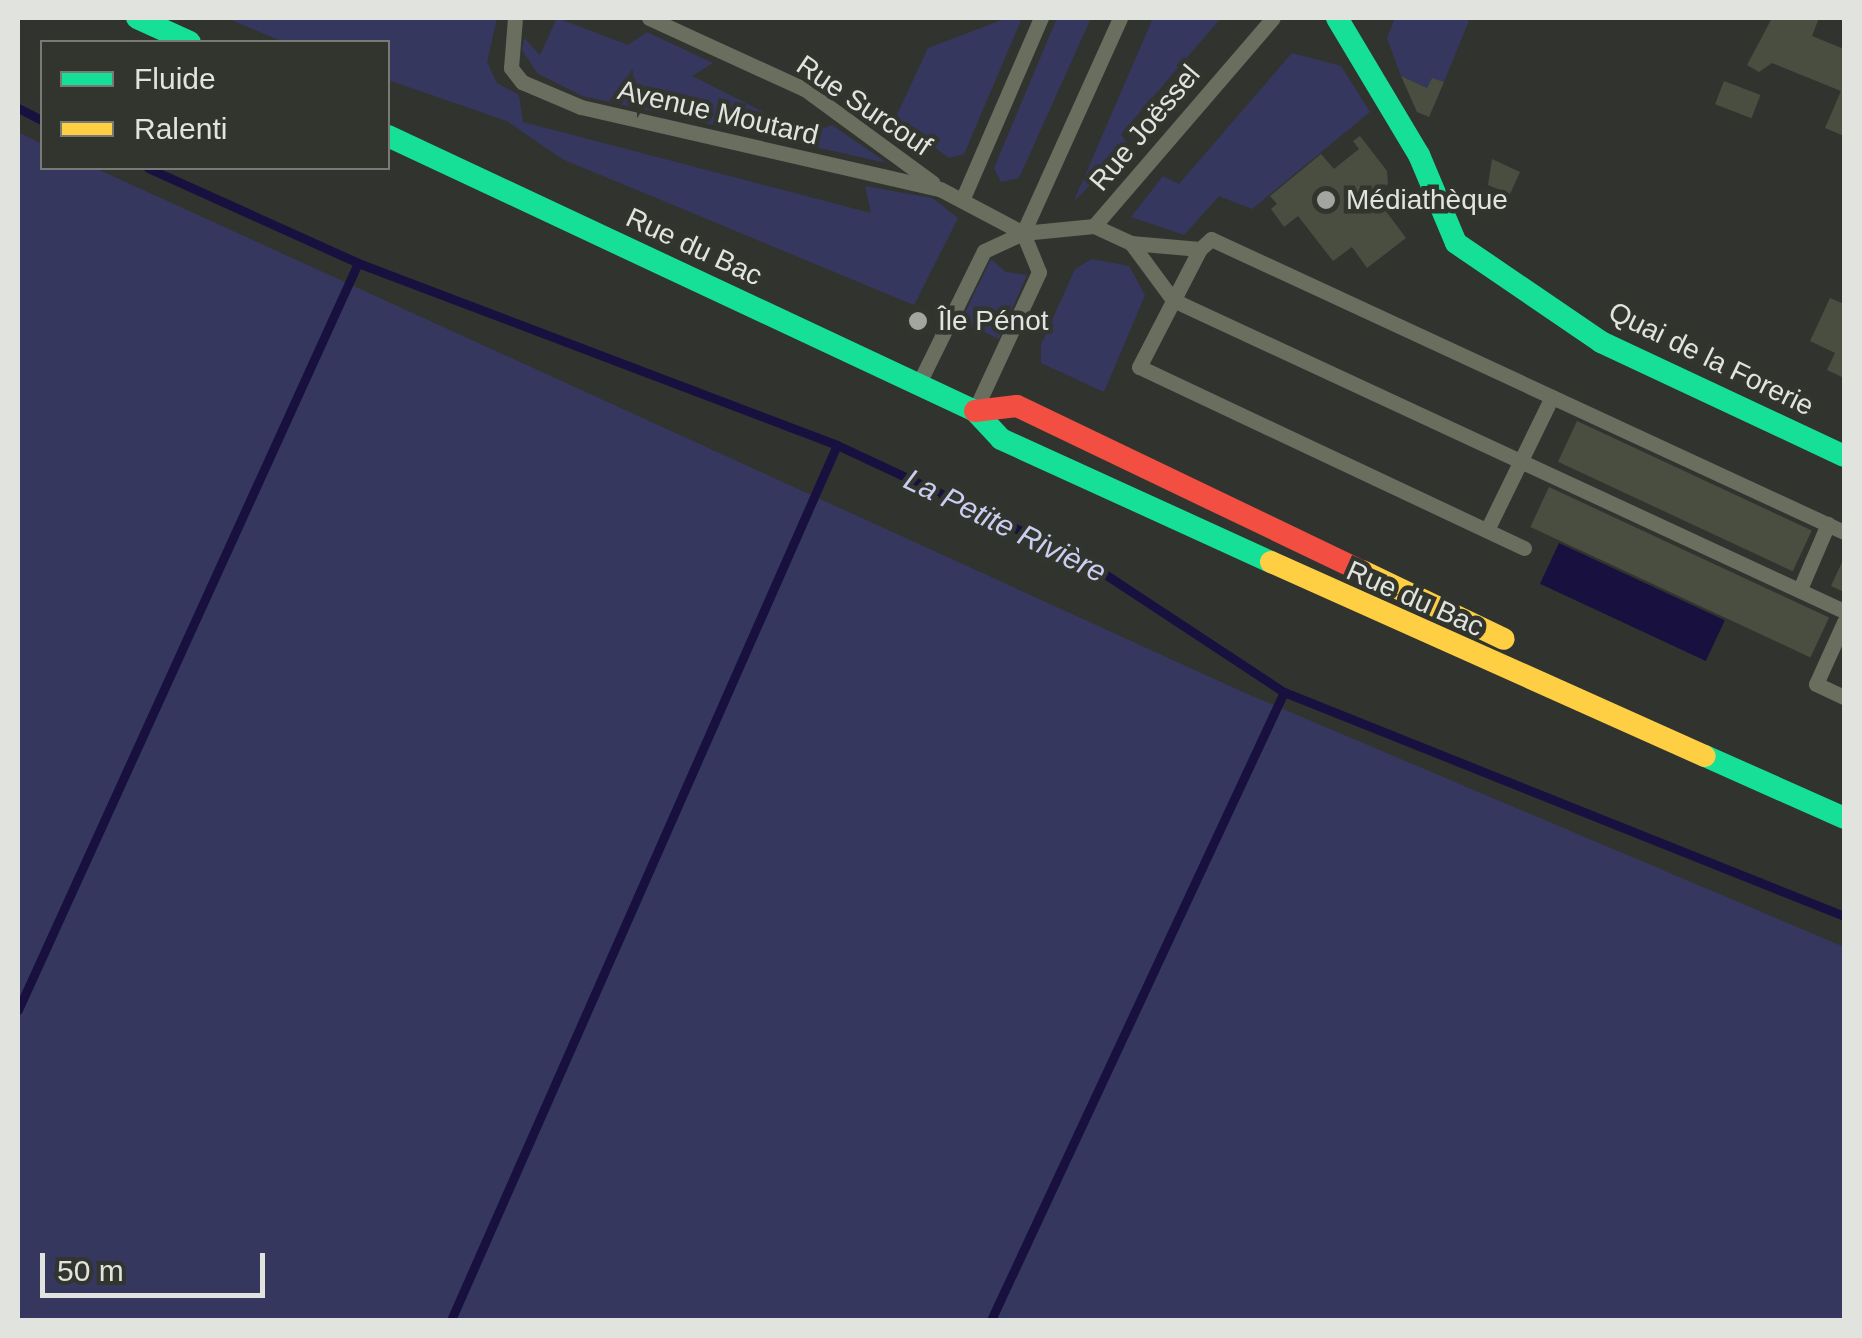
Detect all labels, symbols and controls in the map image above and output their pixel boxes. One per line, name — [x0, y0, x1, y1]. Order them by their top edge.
legend — [40, 40, 390, 170]
street label: Rue Surcouf — [790, 49, 938, 163]
street label: Rue Joëssel — [1083, 58, 1207, 198]
text: Fluide — [134, 62, 216, 95]
street label: Avenue Moutard — [614, 74, 822, 152]
text: Ralenti — [134, 112, 227, 145]
place label: Médiathèque — [1346, 183, 1508, 217]
marker: Médiathèque — [1315, 189, 1337, 211]
street label: Rue du Bac — [621, 201, 767, 293]
street label: Quai de la Forerie — [1603, 295, 1819, 423]
place label: Île Pénot — [938, 304, 1049, 338]
marker: Île Pénot — [907, 310, 929, 332]
water label: La Petite Rivière — [898, 462, 1112, 590]
street label: Rue du Bac — [1341, 554, 1489, 644]
scale bar — [45, 1233, 270, 1295]
text: 50 m — [57, 1254, 124, 1287]

